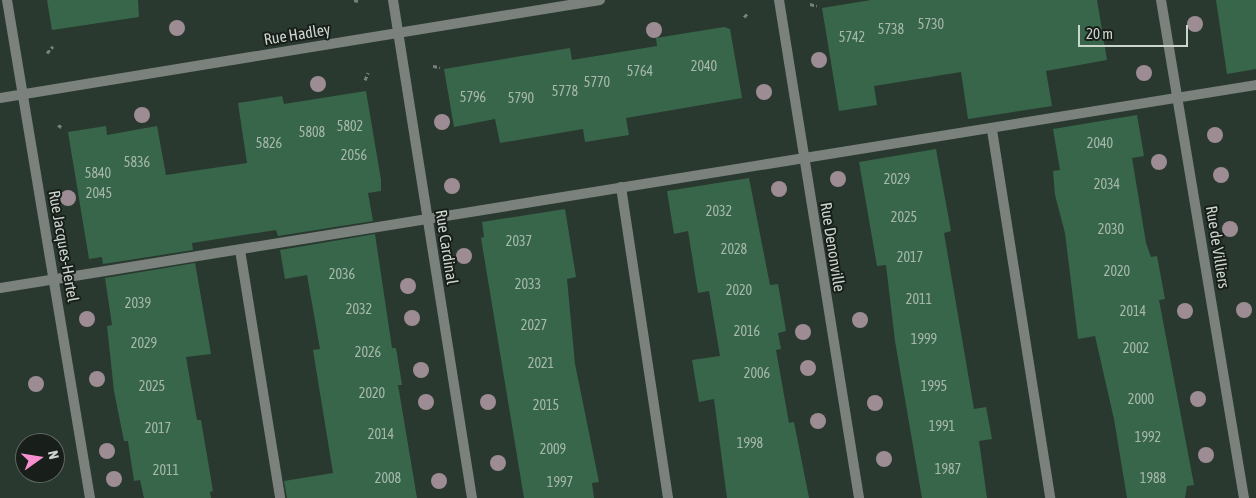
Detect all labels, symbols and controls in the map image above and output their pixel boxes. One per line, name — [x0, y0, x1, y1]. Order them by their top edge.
scale bar — [1081, 15, 1191, 47]
house number: 5730 — [918, 16, 944, 32]
street label: Rue Hadley — [262, 19, 332, 49]
house number: 5738 — [878, 21, 904, 37]
text: 20 m — [1086, 25, 1113, 42]
house number: 5742 — [839, 29, 865, 45]
house number: 2040 — [691, 58, 717, 74]
house number: 5764 — [627, 63, 653, 79]
house number: 5770 — [584, 74, 610, 90]
house number: 5778 — [552, 83, 578, 99]
house number: 5796 — [460, 89, 486, 105]
house number: 5790 — [508, 90, 534, 106]
house number: 5802 — [337, 118, 363, 134]
house number: 5808 — [299, 124, 325, 140]
house number: 5826 — [256, 135, 282, 151]
house number: 2040 — [1087, 135, 1113, 151]
house number: 2056 — [341, 147, 367, 163]
house number: 5836 — [124, 154, 150, 170]
house number: 5840 — [85, 165, 111, 181]
house number: 2029 — [884, 171, 910, 187]
house number: 2034 — [1094, 176, 1120, 192]
house number: 2045 — [86, 185, 112, 201]
street label: Rue Jacques-Hertel — [45, 189, 83, 303]
street label: Rue Denonville — [816, 201, 850, 293]
house number: 2032 — [706, 203, 732, 219]
street label: Rue de Villiers — [1202, 204, 1234, 290]
street label: Rue Cardinal — [432, 208, 462, 286]
house number: 2025 — [891, 209, 917, 225]
house number: 2030 — [1098, 221, 1124, 237]
house number: 2037 — [506, 233, 532, 249]
house number: 2028 — [721, 241, 747, 257]
house number: 2017 — [897, 249, 923, 265]
house number: 2020 — [1104, 263, 1130, 279]
house number: 2036 — [329, 266, 355, 282]
house number: 2033 — [515, 276, 541, 292]
house number: 2020 — [726, 282, 752, 298]
house number: 2011 — [906, 291, 932, 307]
house number: 2039 — [125, 295, 151, 311]
house number: 2032 — [346, 301, 372, 317]
house number: 2014 — [1120, 303, 1146, 319]
house number: 2027 — [521, 317, 547, 333]
house number: 2016 — [734, 323, 760, 339]
house number: 1999 — [911, 331, 937, 347]
house number: 2029 — [131, 335, 157, 351]
house number: 2002 — [1123, 340, 1149, 356]
house number: 2026 — [355, 344, 381, 360]
house number: 2021 — [528, 355, 554, 371]
house number: 2006 — [744, 365, 770, 381]
house number: 2025 — [139, 378, 165, 394]
house number: 1995 — [921, 378, 947, 394]
house number: 2020 — [359, 385, 385, 401]
house number: 2000 — [1128, 391, 1154, 407]
house number: 2015 — [533, 397, 559, 413]
house number: 1991 — [929, 418, 955, 434]
house number: 2017 — [145, 420, 171, 436]
house number: 2014 — [368, 426, 394, 442]
house number: 1992 — [1135, 429, 1161, 445]
north arrow — [15, 433, 65, 483]
house number: 1998 — [737, 435, 763, 451]
house number: 2009 — [540, 441, 566, 457]
text: N — [45, 449, 62, 461]
house number: 1987 — [935, 461, 961, 477]
house number: 2011 — [153, 462, 179, 478]
house number: 2008 — [375, 470, 401, 486]
house number: 1988 — [1140, 470, 1166, 486]
house number: 1997 — [547, 474, 573, 490]

